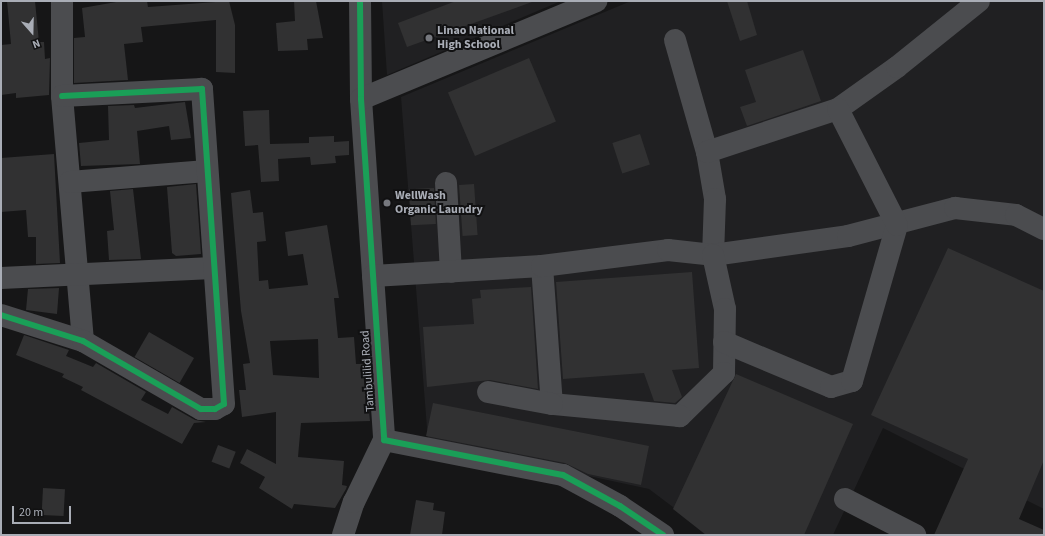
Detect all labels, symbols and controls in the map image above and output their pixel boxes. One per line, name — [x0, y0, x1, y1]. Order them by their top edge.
north arrow — [12, 12, 52, 52]
place label: Linao National High School — [437, 24, 514, 52]
marker: Linao National High School — [424, 33, 434, 43]
text: N — [30, 35, 42, 52]
place label: WellWash Organic Laundry — [395, 189, 483, 217]
marker: WellWash Organic Laundry — [382, 198, 392, 208]
street label: Tambulilid Road — [358, 330, 378, 412]
scale bar — [14, 498, 73, 524]
text: 20 m — [19, 504, 43, 521]

